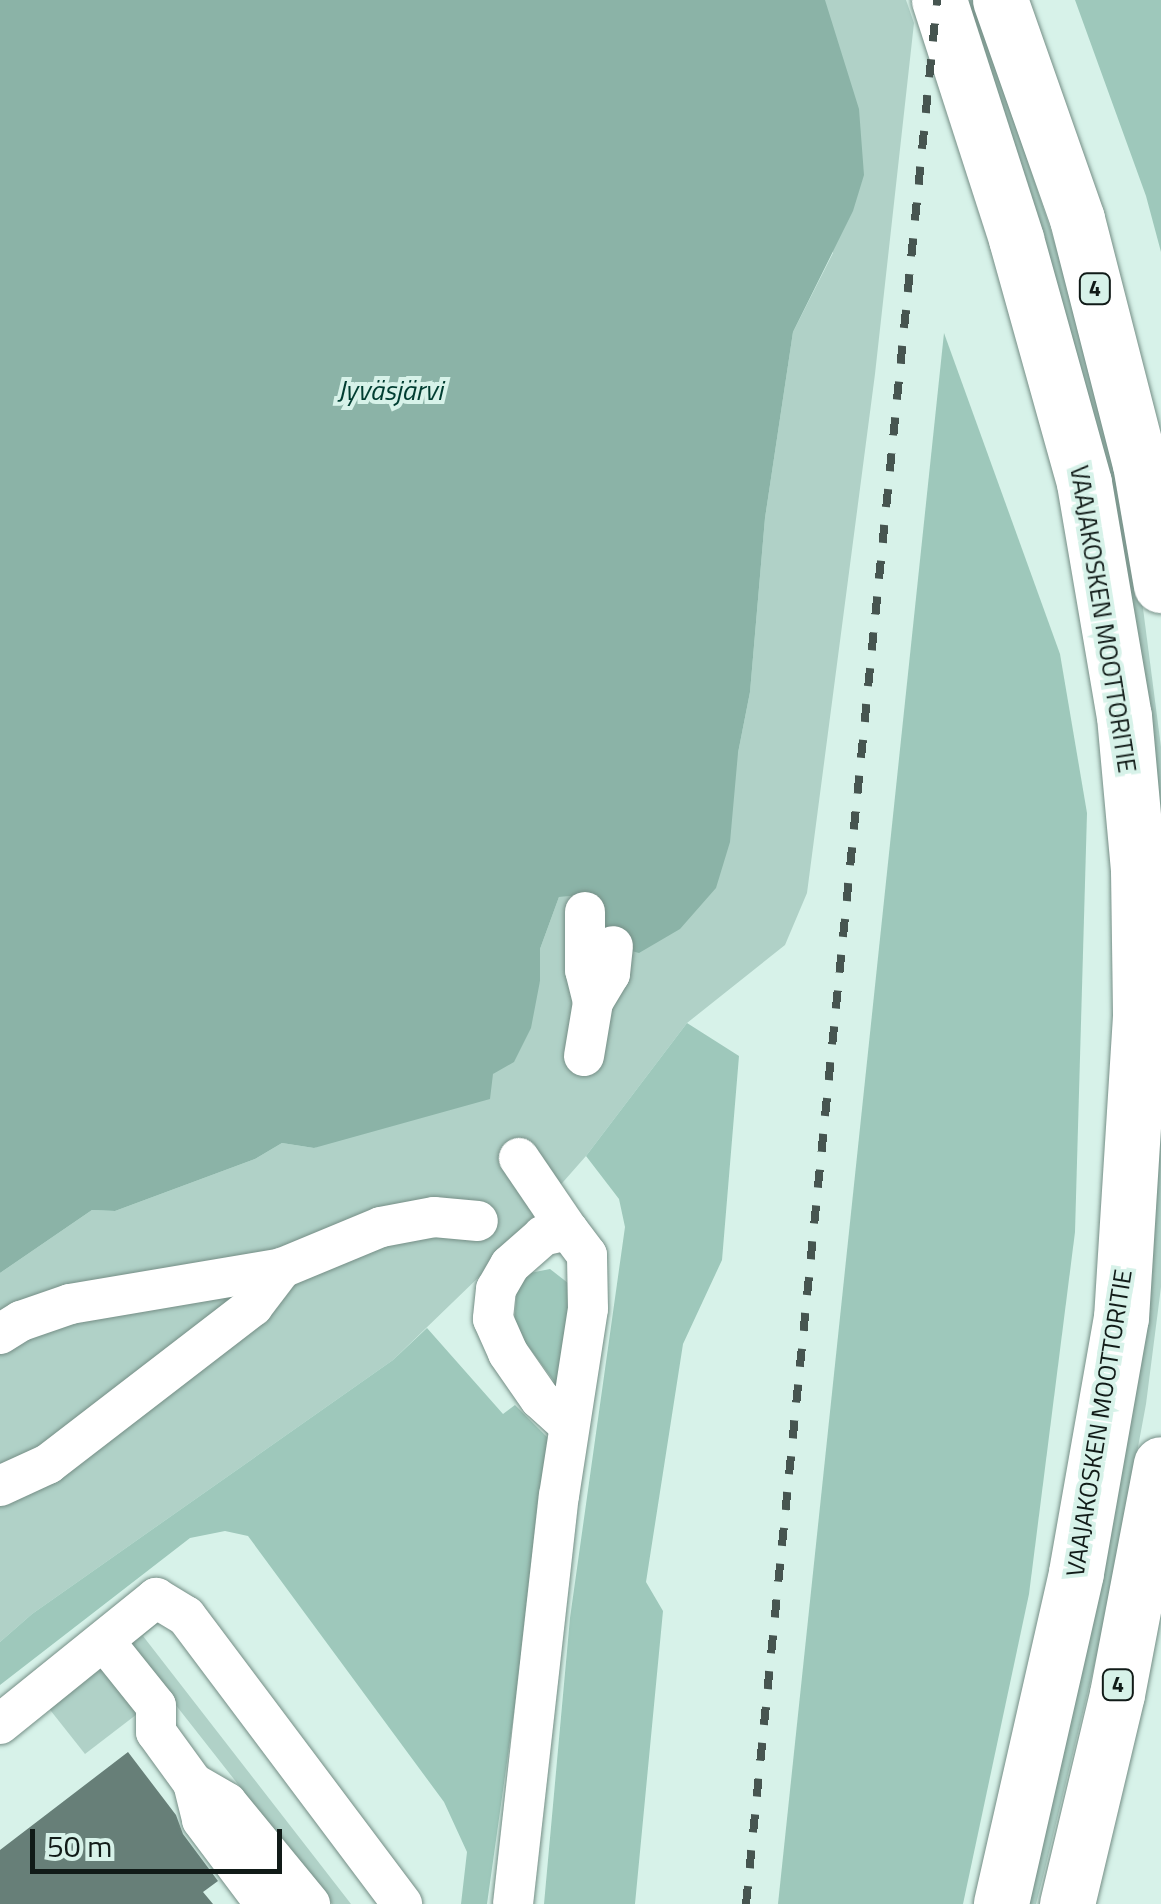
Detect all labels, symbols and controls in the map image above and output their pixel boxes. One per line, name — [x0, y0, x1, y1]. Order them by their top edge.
road number: 4 — [1078, 272, 1112, 306]
water label: Jyväsjärvi — [337, 373, 443, 407]
street label: VAAJAKOSKEN MOOTTORITIE — [1064, 463, 1142, 775]
street label: VAAJAKOSKEN MOOTTORITIE — [1060, 1267, 1138, 1579]
road number: 4 — [1100, 1668, 1136, 1702]
scale bar — [35, 1809, 288, 1871]
text: 50 m — [47, 1823, 112, 1869]

